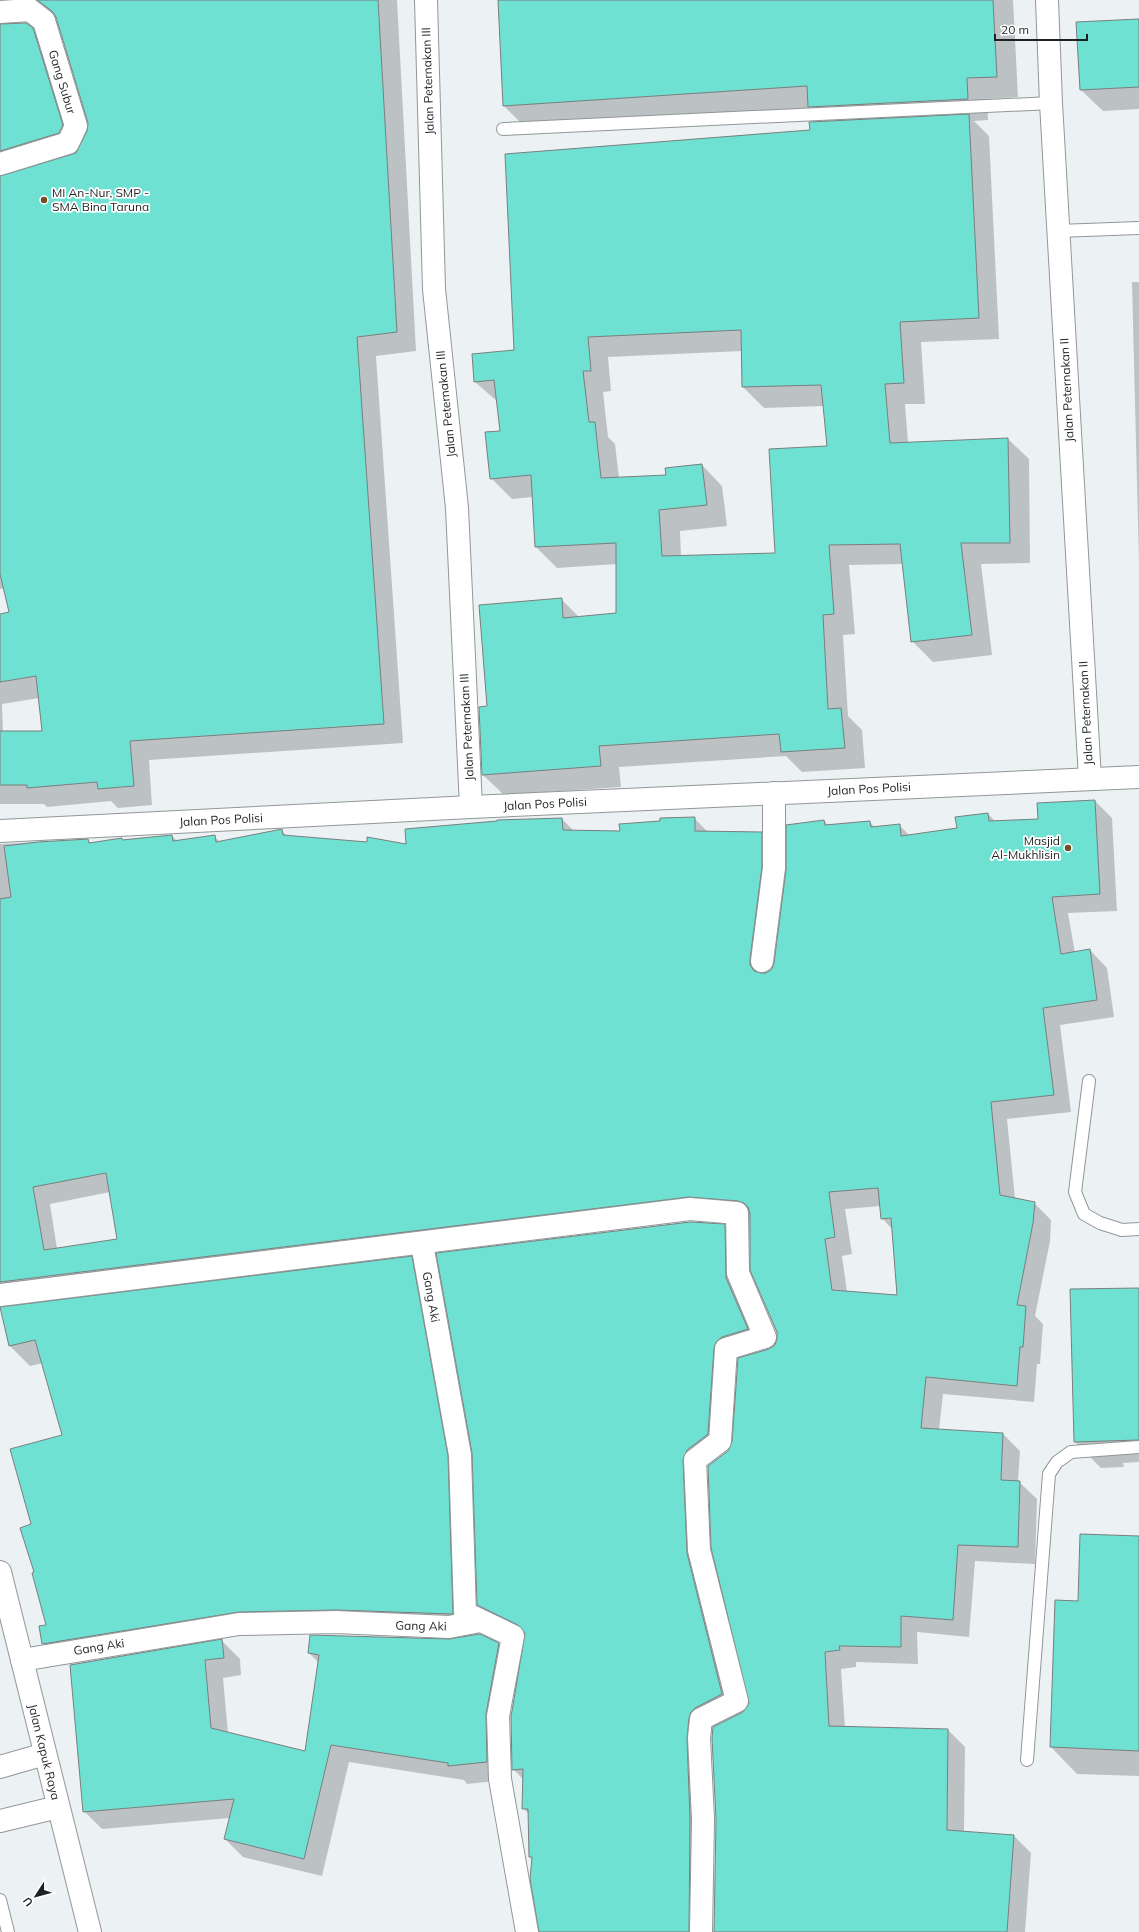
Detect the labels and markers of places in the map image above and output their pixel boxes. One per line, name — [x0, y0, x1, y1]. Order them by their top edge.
place label: MI An-Nur, SMP - SMA Bina Taruna — [52, 185, 149, 214]
marker: MI An-Nur, SMP - SMA Bina Taruna — [39, 195, 49, 205]
place label: Masjid Al-Mukhlisin — [991, 833, 1060, 862]
marker: Masjid Al-Mukhlisin — [1063, 843, 1073, 853]

